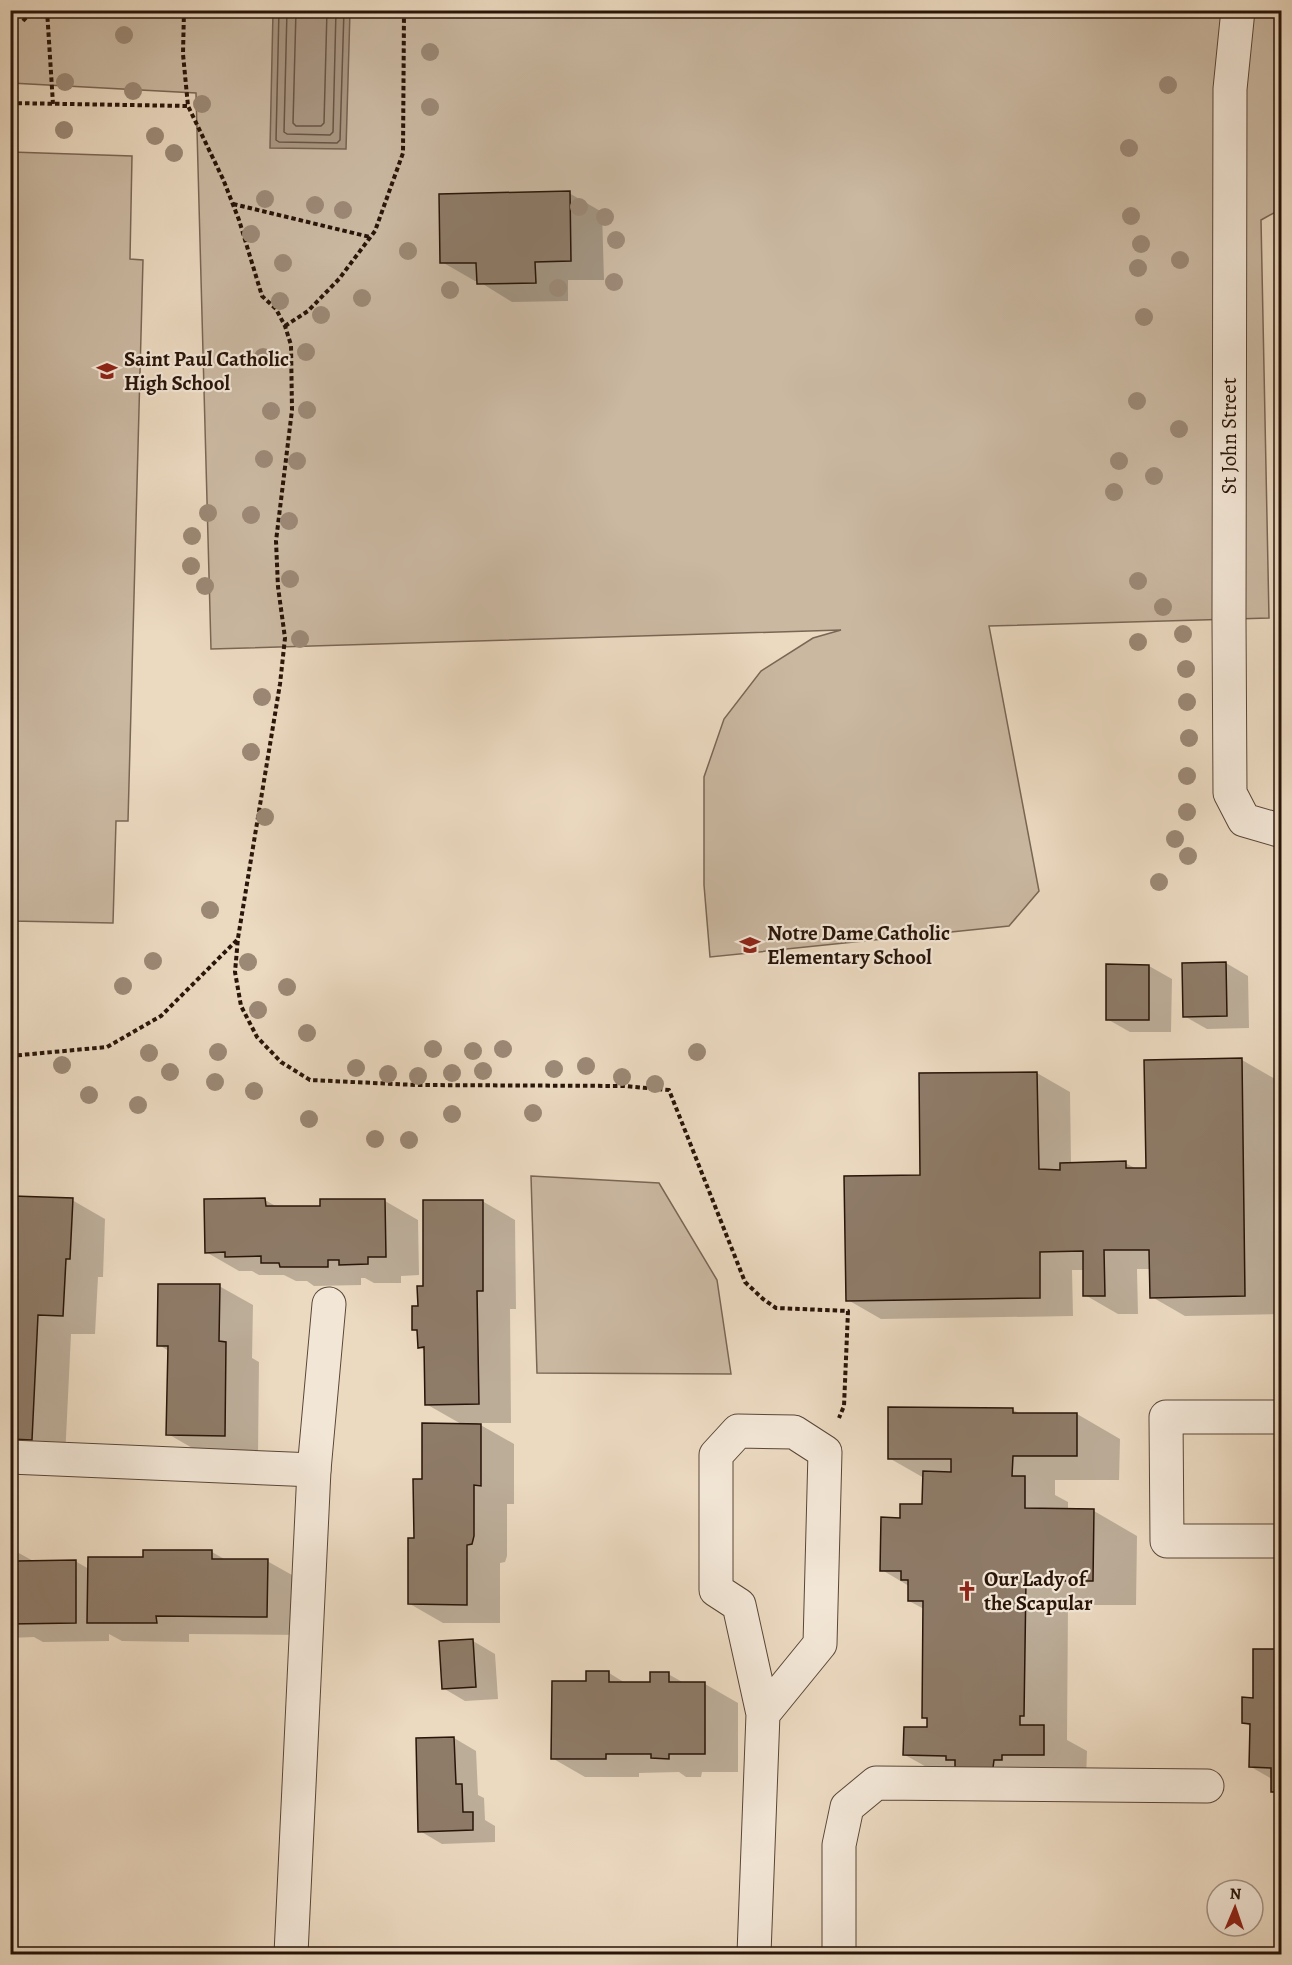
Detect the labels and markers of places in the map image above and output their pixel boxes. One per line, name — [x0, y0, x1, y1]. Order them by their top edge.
place label: Saint Paul Catholic High School — [124, 345, 289, 397]
school or university icon: Saint Paul Catholic High School — [95, 359, 119, 383]
place label: Notre Dame Catholic Elementary School — [767, 919, 950, 971]
school or university icon: Notre Dame Catholic Elementary School — [738, 933, 762, 957]
place label: Our Lady of the Scapular — [984, 1565, 1093, 1617]
church icon: Our Lady of the Scapular — [955, 1579, 979, 1603]

